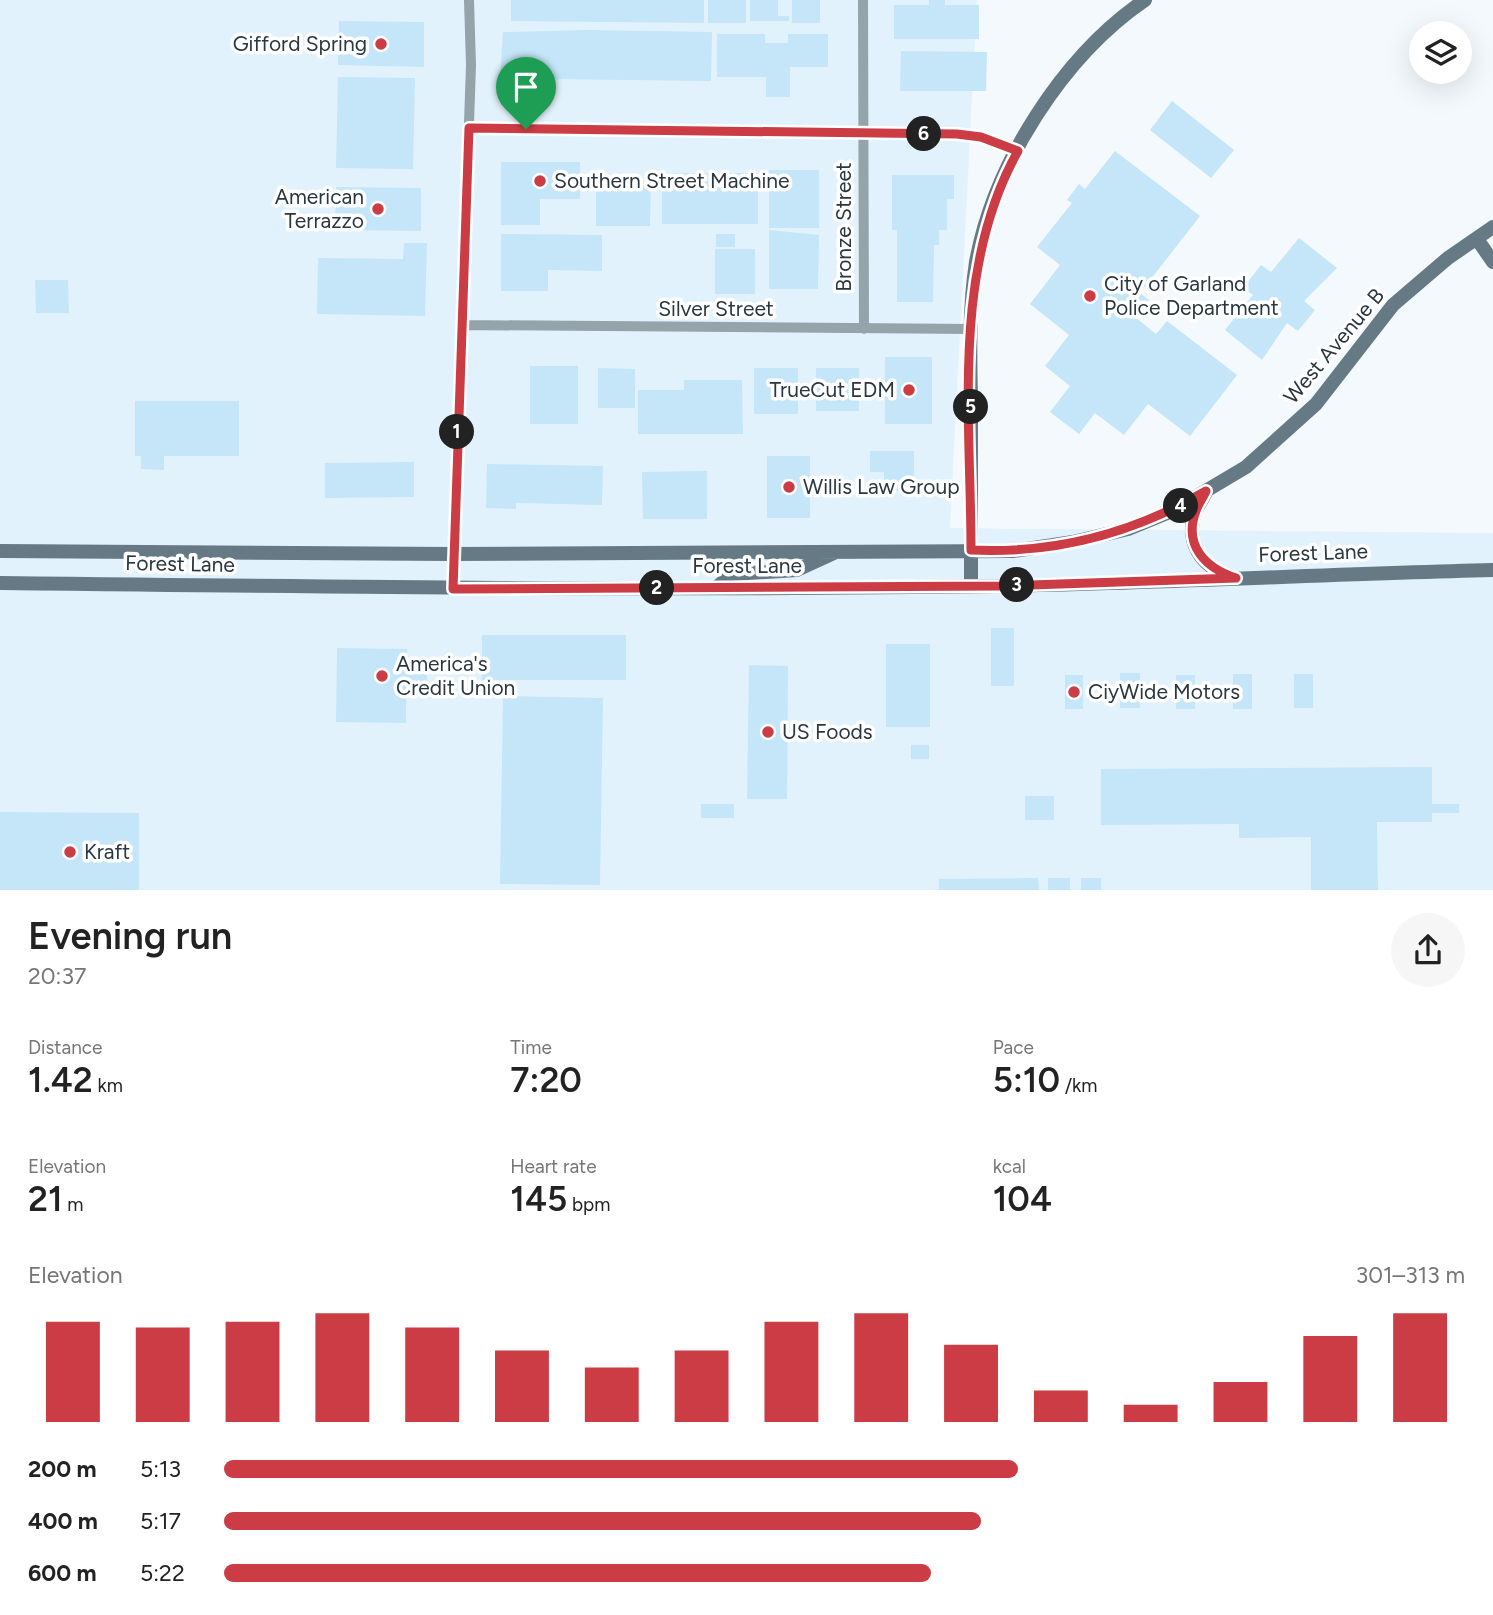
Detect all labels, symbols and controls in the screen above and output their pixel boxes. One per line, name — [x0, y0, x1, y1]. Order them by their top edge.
map controls — [1409, 21, 1472, 84]
button: layers — [1409, 21, 1472, 84]
place label: Gifford Spring — [233, 31, 367, 56]
marker: Gifford Spring — [373, 36, 389, 52]
pin — [496, 57, 556, 129]
icon: arrive — [507, 68, 545, 106]
pin: 6 — [906, 116, 942, 152]
text: 6 — [918, 122, 929, 145]
street label: Bronze Street — [831, 162, 856, 292]
place label: Southern Street Machine — [554, 168, 790, 193]
marker: Southern Street Machine — [532, 173, 548, 189]
place label: American Terrazzo — [275, 184, 364, 233]
marker: American Terrazzo — [370, 201, 386, 217]
place label: City of Garland Police Department — [1104, 271, 1279, 320]
street label: West Avenue B — [1278, 283, 1389, 408]
marker: City of Garland Police Department — [1082, 288, 1098, 304]
street label: Silver Street — [658, 296, 774, 321]
place label: TrueCut EDM — [769, 377, 895, 402]
marker: TrueCut EDM — [901, 382, 917, 398]
pin: 5 — [954, 390, 988, 424]
text: 5 — [965, 395, 976, 418]
pin: 1 — [440, 414, 475, 450]
text: 1 — [452, 420, 461, 443]
place label: Willis Law Group — [803, 474, 960, 499]
marker: Willis Law Group — [781, 479, 797, 495]
pin: 4 — [1164, 489, 1198, 524]
text: 4 — [1174, 494, 1187, 517]
street label: Forest Lane — [1258, 538, 1368, 567]
street label: Forest Lane — [125, 550, 235, 577]
street label: Forest Lane — [692, 553, 802, 578]
pin: 3 — [1000, 568, 1034, 602]
pin: 2 — [640, 570, 674, 606]
text: 3 — [1011, 573, 1022, 596]
text: 2 — [651, 576, 662, 599]
place label: America's Credit Union — [396, 651, 515, 700]
marker: America's Credit Union — [374, 668, 390, 684]
place label: CiyWide Motors — [1088, 679, 1240, 704]
marker: CiyWide Motors — [1066, 684, 1082, 700]
place label: US Foods — [782, 719, 873, 744]
marker: US Foods — [760, 724, 776, 740]
place label: Kraft — [84, 839, 130, 864]
marker: Kraft — [62, 844, 78, 860]
text: Evening run — [28, 913, 232, 959]
button: share — [1391, 913, 1465, 987]
text: 20:37 — [28, 962, 86, 990]
text: Distance — [28, 1036, 102, 1059]
text: Time — [510, 1036, 552, 1059]
text: Pace — [993, 1036, 1034, 1059]
text: 1.42 — [28, 1059, 93, 1101]
text: 7:20 — [510, 1059, 582, 1101]
text: 5:10 — [993, 1059, 1060, 1101]
text: km — [93, 1074, 123, 1097]
text: /km — [1060, 1074, 1097, 1097]
text: Elevation — [28, 1155, 106, 1178]
text: Heart rate — [510, 1155, 597, 1178]
text: kcal — [993, 1155, 1026, 1178]
text: 21 — [28, 1178, 63, 1220]
text: 145 — [510, 1178, 567, 1220]
text: 104 — [993, 1178, 1052, 1220]
text: m — [63, 1193, 84, 1216]
text: bpm — [567, 1193, 610, 1216]
text: Elevation — [28, 1261, 123, 1289]
text: 301–313 m — [1356, 1261, 1465, 1289]
text: 200 m — [28, 1455, 97, 1483]
text: 5:13 — [140, 1455, 181, 1483]
text: 400 m — [28, 1507, 98, 1535]
text: 5:17 — [140, 1507, 181, 1535]
text: 600 m — [28, 1559, 97, 1587]
text: 5:22 — [140, 1559, 185, 1587]

